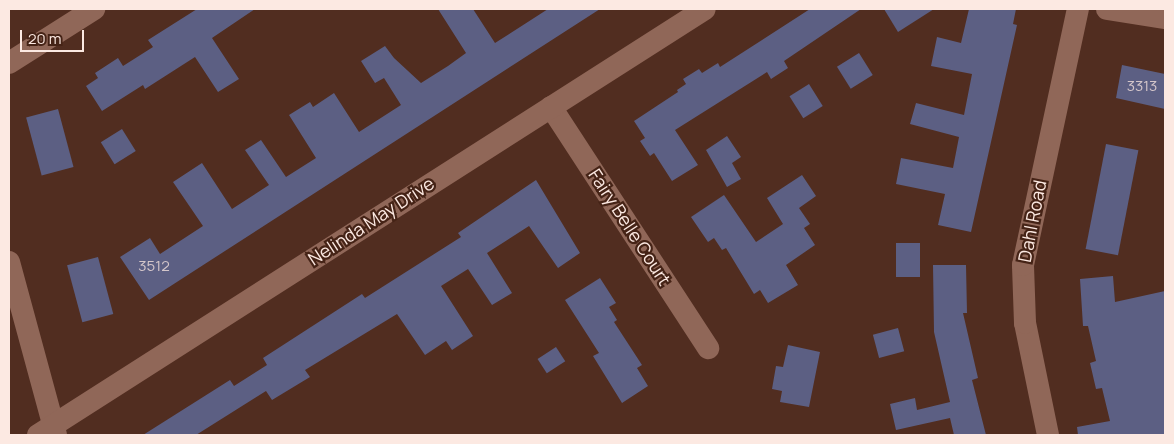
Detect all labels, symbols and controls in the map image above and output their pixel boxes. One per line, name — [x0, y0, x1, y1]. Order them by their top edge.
scale bar — [22, 20, 86, 52]
text: 20 m — [28, 28, 61, 49]
house number: 3313 — [1127, 77, 1157, 95]
street label: Fairy Belle Court — [584, 165, 676, 289]
street label: Nelinda May Drive — [304, 172, 438, 270]
street label: Dahl Road — [1013, 178, 1051, 264]
house number: 3512 — [138, 257, 170, 275]

